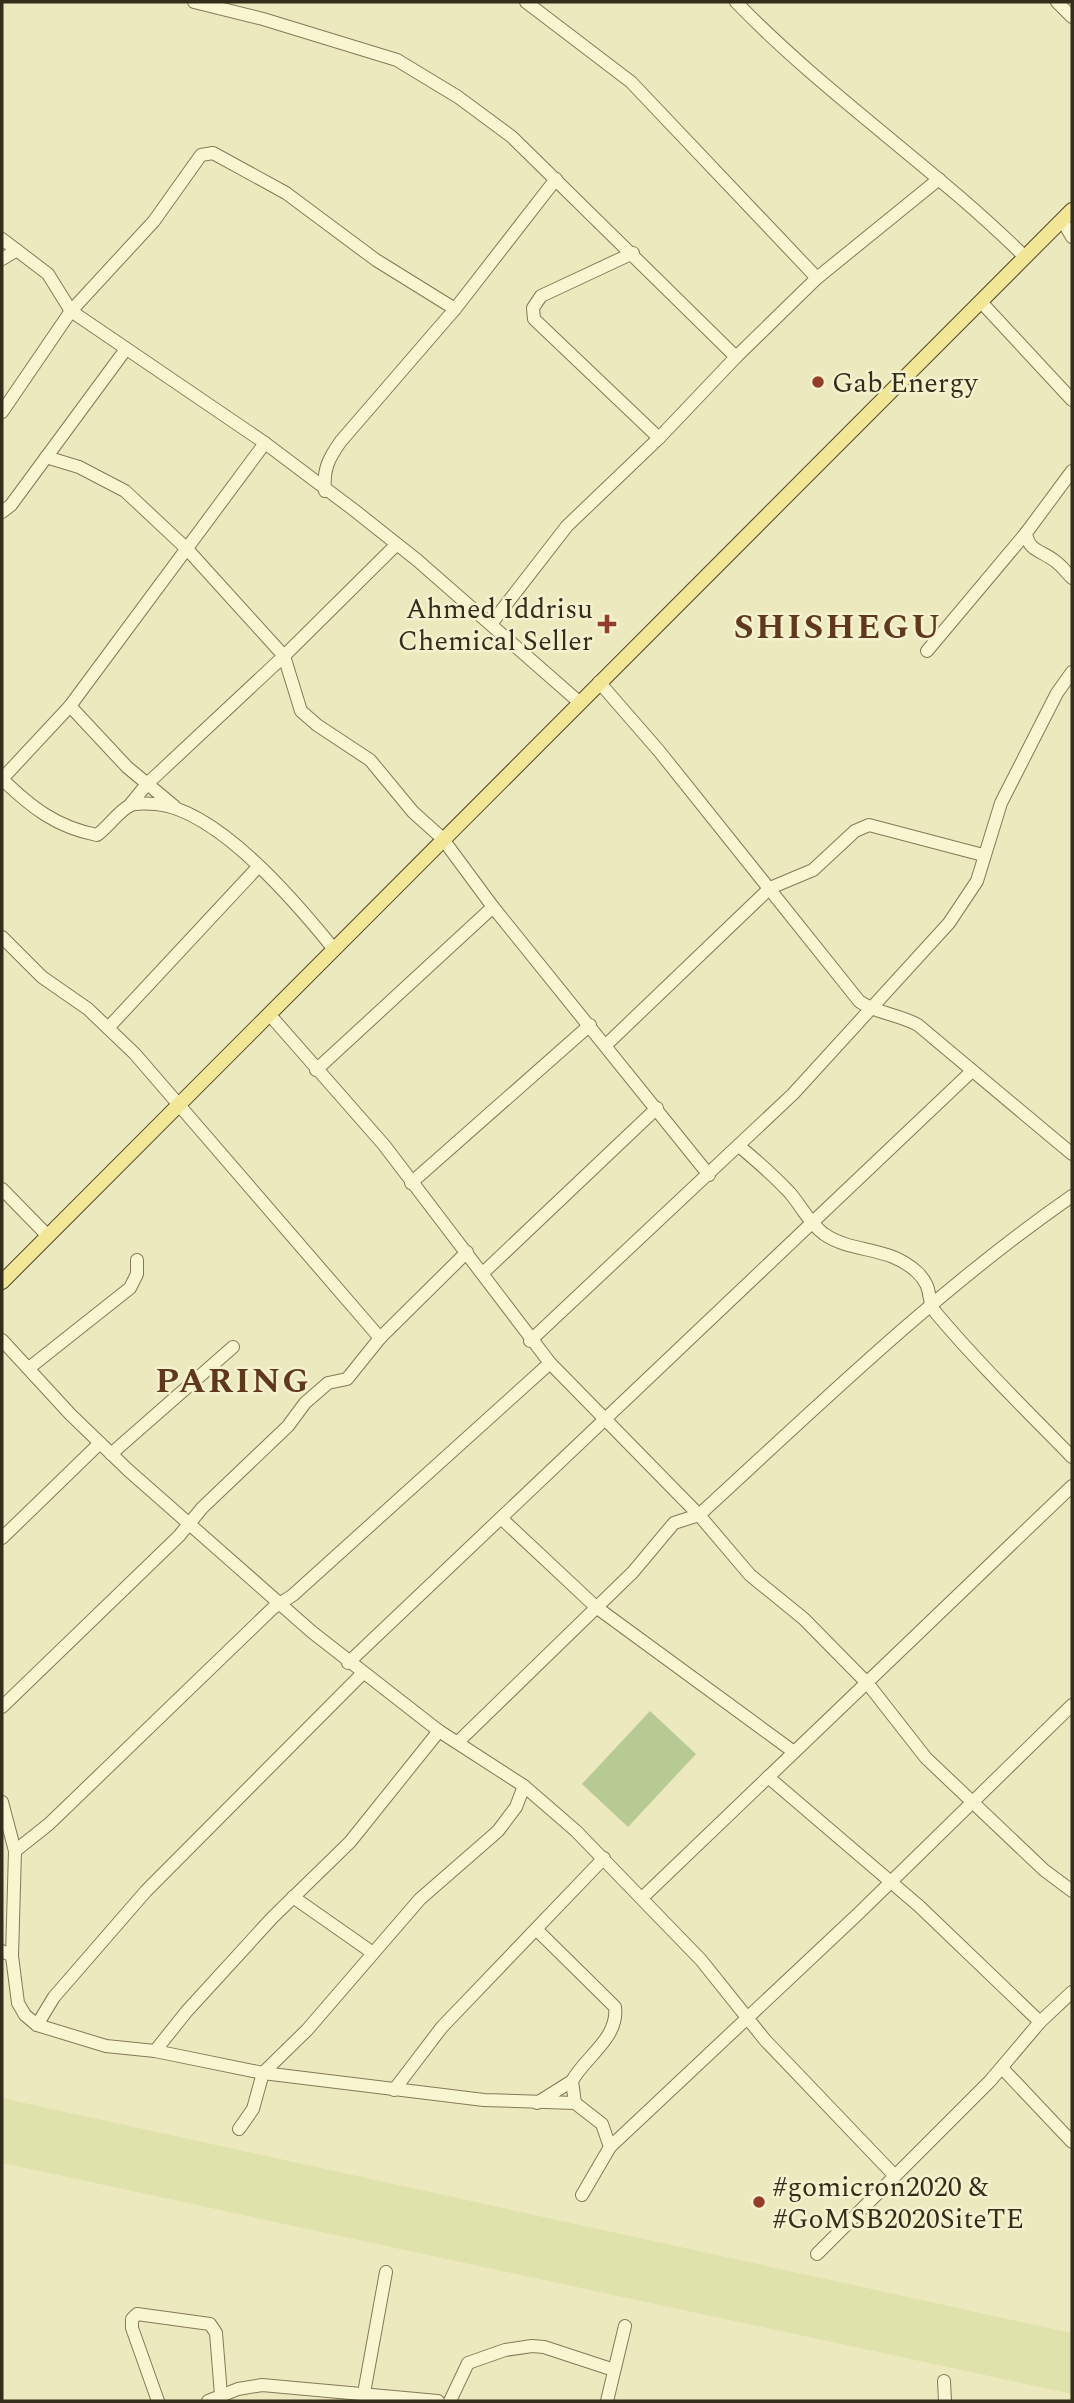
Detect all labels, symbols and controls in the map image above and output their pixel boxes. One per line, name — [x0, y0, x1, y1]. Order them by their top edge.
place label: Gab Energy — [832, 362, 979, 405]
marker: Gab Energy — [810, 374, 826, 390]
place label: Ahmed Iddrisu Chemical Seller — [398, 588, 593, 663]
district label: SHISHEGU — [734, 601, 942, 654]
marker: Ahmed Iddrisu Chemical Seller — [599, 616, 615, 632]
district label: PARING — [155, 1355, 311, 1408]
place label: #gomicron2020 & #GoMSB2020SiteTE — [773, 2166, 1024, 2241]
marker: #gomicron2020 & #GoMSB2020SiteTE — [751, 2194, 767, 2210]

